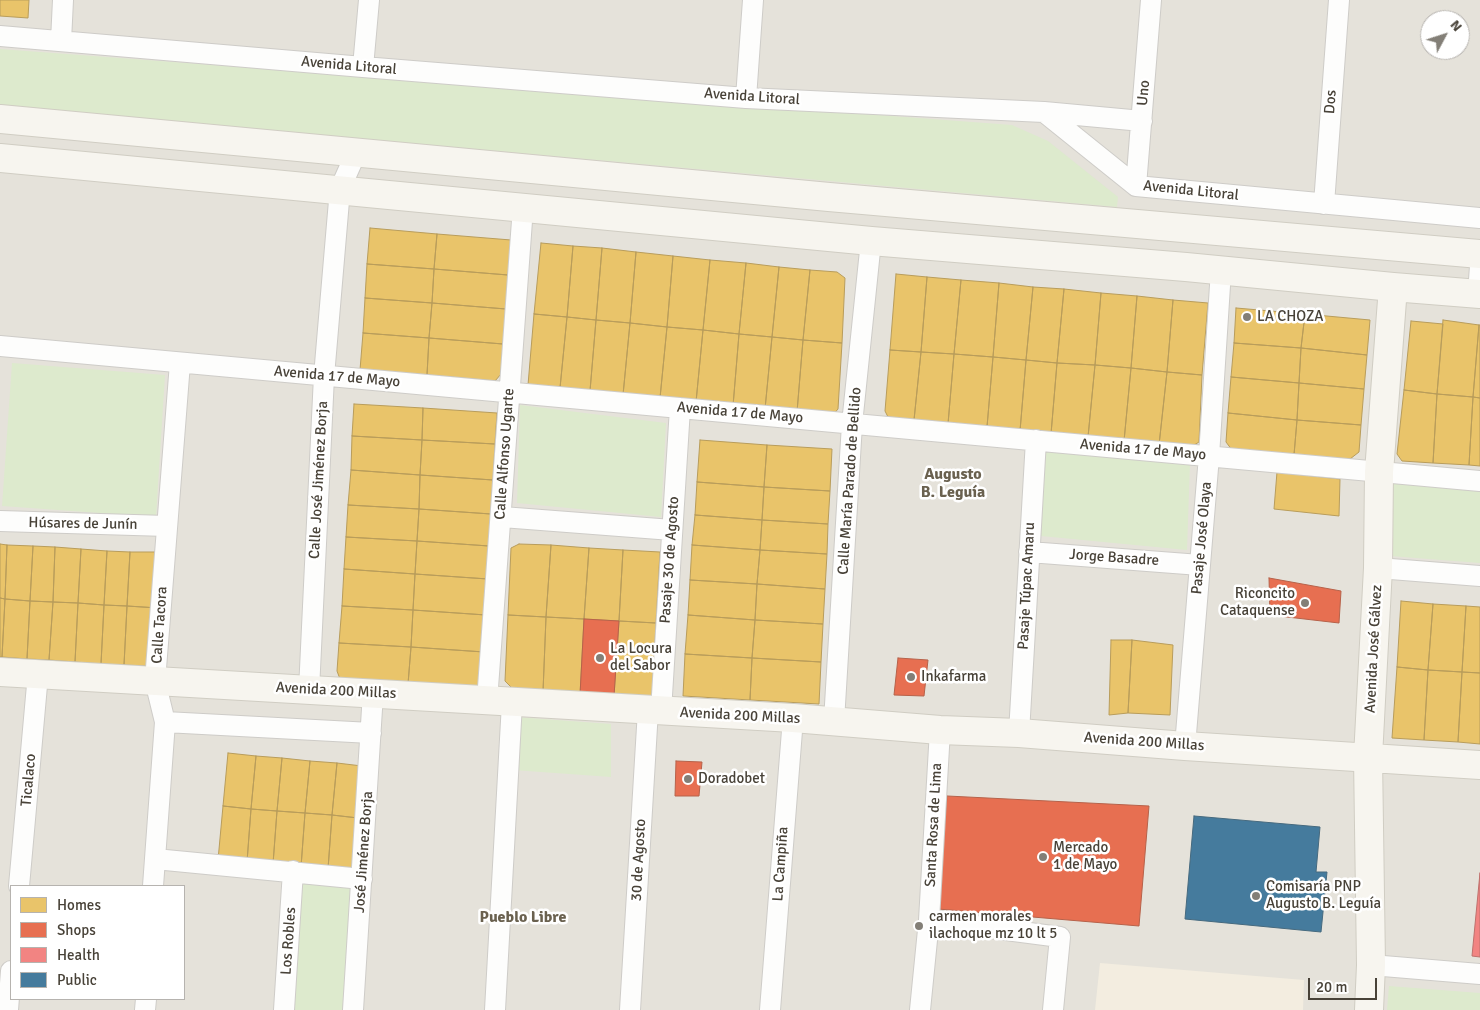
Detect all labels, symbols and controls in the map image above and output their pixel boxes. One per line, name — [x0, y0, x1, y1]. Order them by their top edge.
north arrow — [1420, 10, 1470, 60]
text: N — [1446, 16, 1466, 35]
street label: Avenida Litoral — [300, 53, 398, 79]
street label: Uno — [1134, 79, 1154, 107]
street label: Avenida Litoral — [703, 85, 801, 109]
street label: Dos — [1321, 89, 1341, 115]
street label: Avenida Litoral — [1142, 177, 1240, 205]
place label: LA CHOZA — [1257, 308, 1323, 326]
marker: LA CHOZA — [1241, 311, 1253, 323]
street label: Avenida 17 de Mayo — [273, 363, 401, 391]
street label: Calle María Parado de Bellido — [834, 387, 866, 575]
street label: Calle Alfonso Ugarte — [491, 388, 519, 520]
street label: Avenida 17 de Mayo — [676, 399, 804, 427]
street label: Calle José Jiménez Borja — [306, 401, 332, 559]
street label: Avenida 17 de Mayo — [1079, 436, 1207, 464]
district label: Augusto B. Leguía — [921, 465, 985, 503]
street label: Pasaje José Olaya — [1188, 481, 1216, 595]
street label: Pasaje 30 de Agosto — [657, 496, 683, 624]
street label: Húsares de Junín — [28, 514, 138, 534]
street label: Pasaje Túpac Amaru — [1015, 522, 1039, 650]
street label: Jorge Basadre — [1068, 546, 1160, 570]
street label: Avenida José Gálvez — [1362, 584, 1386, 714]
place label: Riconcito Cataquense — [1220, 585, 1295, 620]
street label: Calle Tacora — [148, 586, 172, 664]
marker: Riconcito Cataquense — [1299, 597, 1311, 609]
place label: La Locura del Sabor — [610, 640, 672, 675]
marker: La Locura del Sabor — [594, 652, 606, 664]
place label: Inkafarma — [921, 668, 986, 686]
marker: Inkafarma — [905, 671, 917, 683]
street label: Avenida 200 Millas — [275, 679, 397, 703]
street label: Avenida 200 Millas — [679, 704, 801, 728]
street label: Avenida 200 Millas — [1083, 729, 1205, 755]
street label: Ticalaco — [18, 753, 40, 807]
street label: Santa Rosa de Lima — [922, 762, 946, 888]
place label: Doradobet — [698, 770, 765, 788]
marker: Doradobet — [682, 773, 694, 785]
street label: José Jiménez Borja — [351, 790, 377, 914]
street label: 30 de Agosto — [628, 818, 650, 902]
street label: La Campiña — [769, 826, 793, 902]
place label: Mercado 1 de Mayo — [1053, 839, 1117, 874]
marker: Mercado 1 de Mayo — [1037, 851, 1049, 863]
place label: Comisaría PNP Augusto B. Leguía — [1266, 878, 1381, 913]
legend — [10, 885, 185, 1000]
marker: Comisaría PNP Augusto B. Leguía — [1250, 890, 1262, 902]
text: Homes — [57, 896, 101, 914]
street label: Los Robles — [278, 906, 300, 976]
district label: Pueblo Libre — [480, 908, 566, 928]
place label: carmen morales ilachoque mz 10 lt 5 — [929, 908, 1057, 943]
marker: carmen morales ilachoque mz 10 lt 5 — [913, 920, 925, 932]
text: Shops — [57, 921, 96, 939]
text: Health — [57, 946, 100, 964]
scale bar — [1310, 968, 1379, 1000]
text: Public — [57, 971, 97, 989]
text: 20 m — [1316, 978, 1347, 996]

